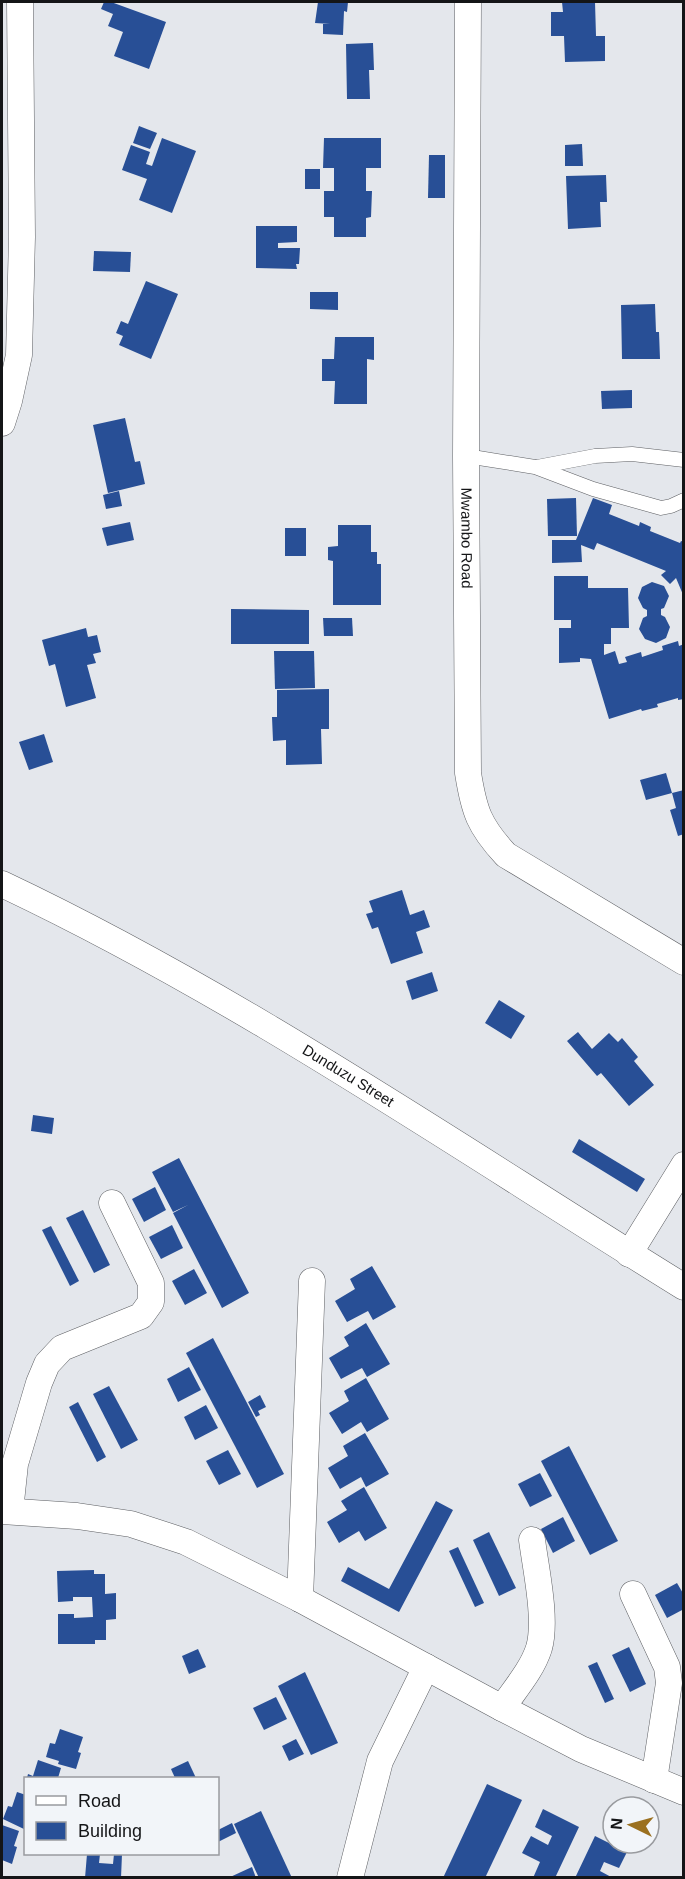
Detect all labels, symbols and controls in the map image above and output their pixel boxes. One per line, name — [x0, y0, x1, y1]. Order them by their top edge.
street label: Mwambo Road — [458, 487, 476, 589]
street label: Dunduzu Street — [300, 1041, 398, 1110]
legend — [24, 1777, 219, 1855]
text: Road — [78, 1791, 121, 1811]
north arrow — [601, 1795, 661, 1855]
text: N — [608, 1817, 626, 1830]
text: Building — [78, 1821, 142, 1841]

